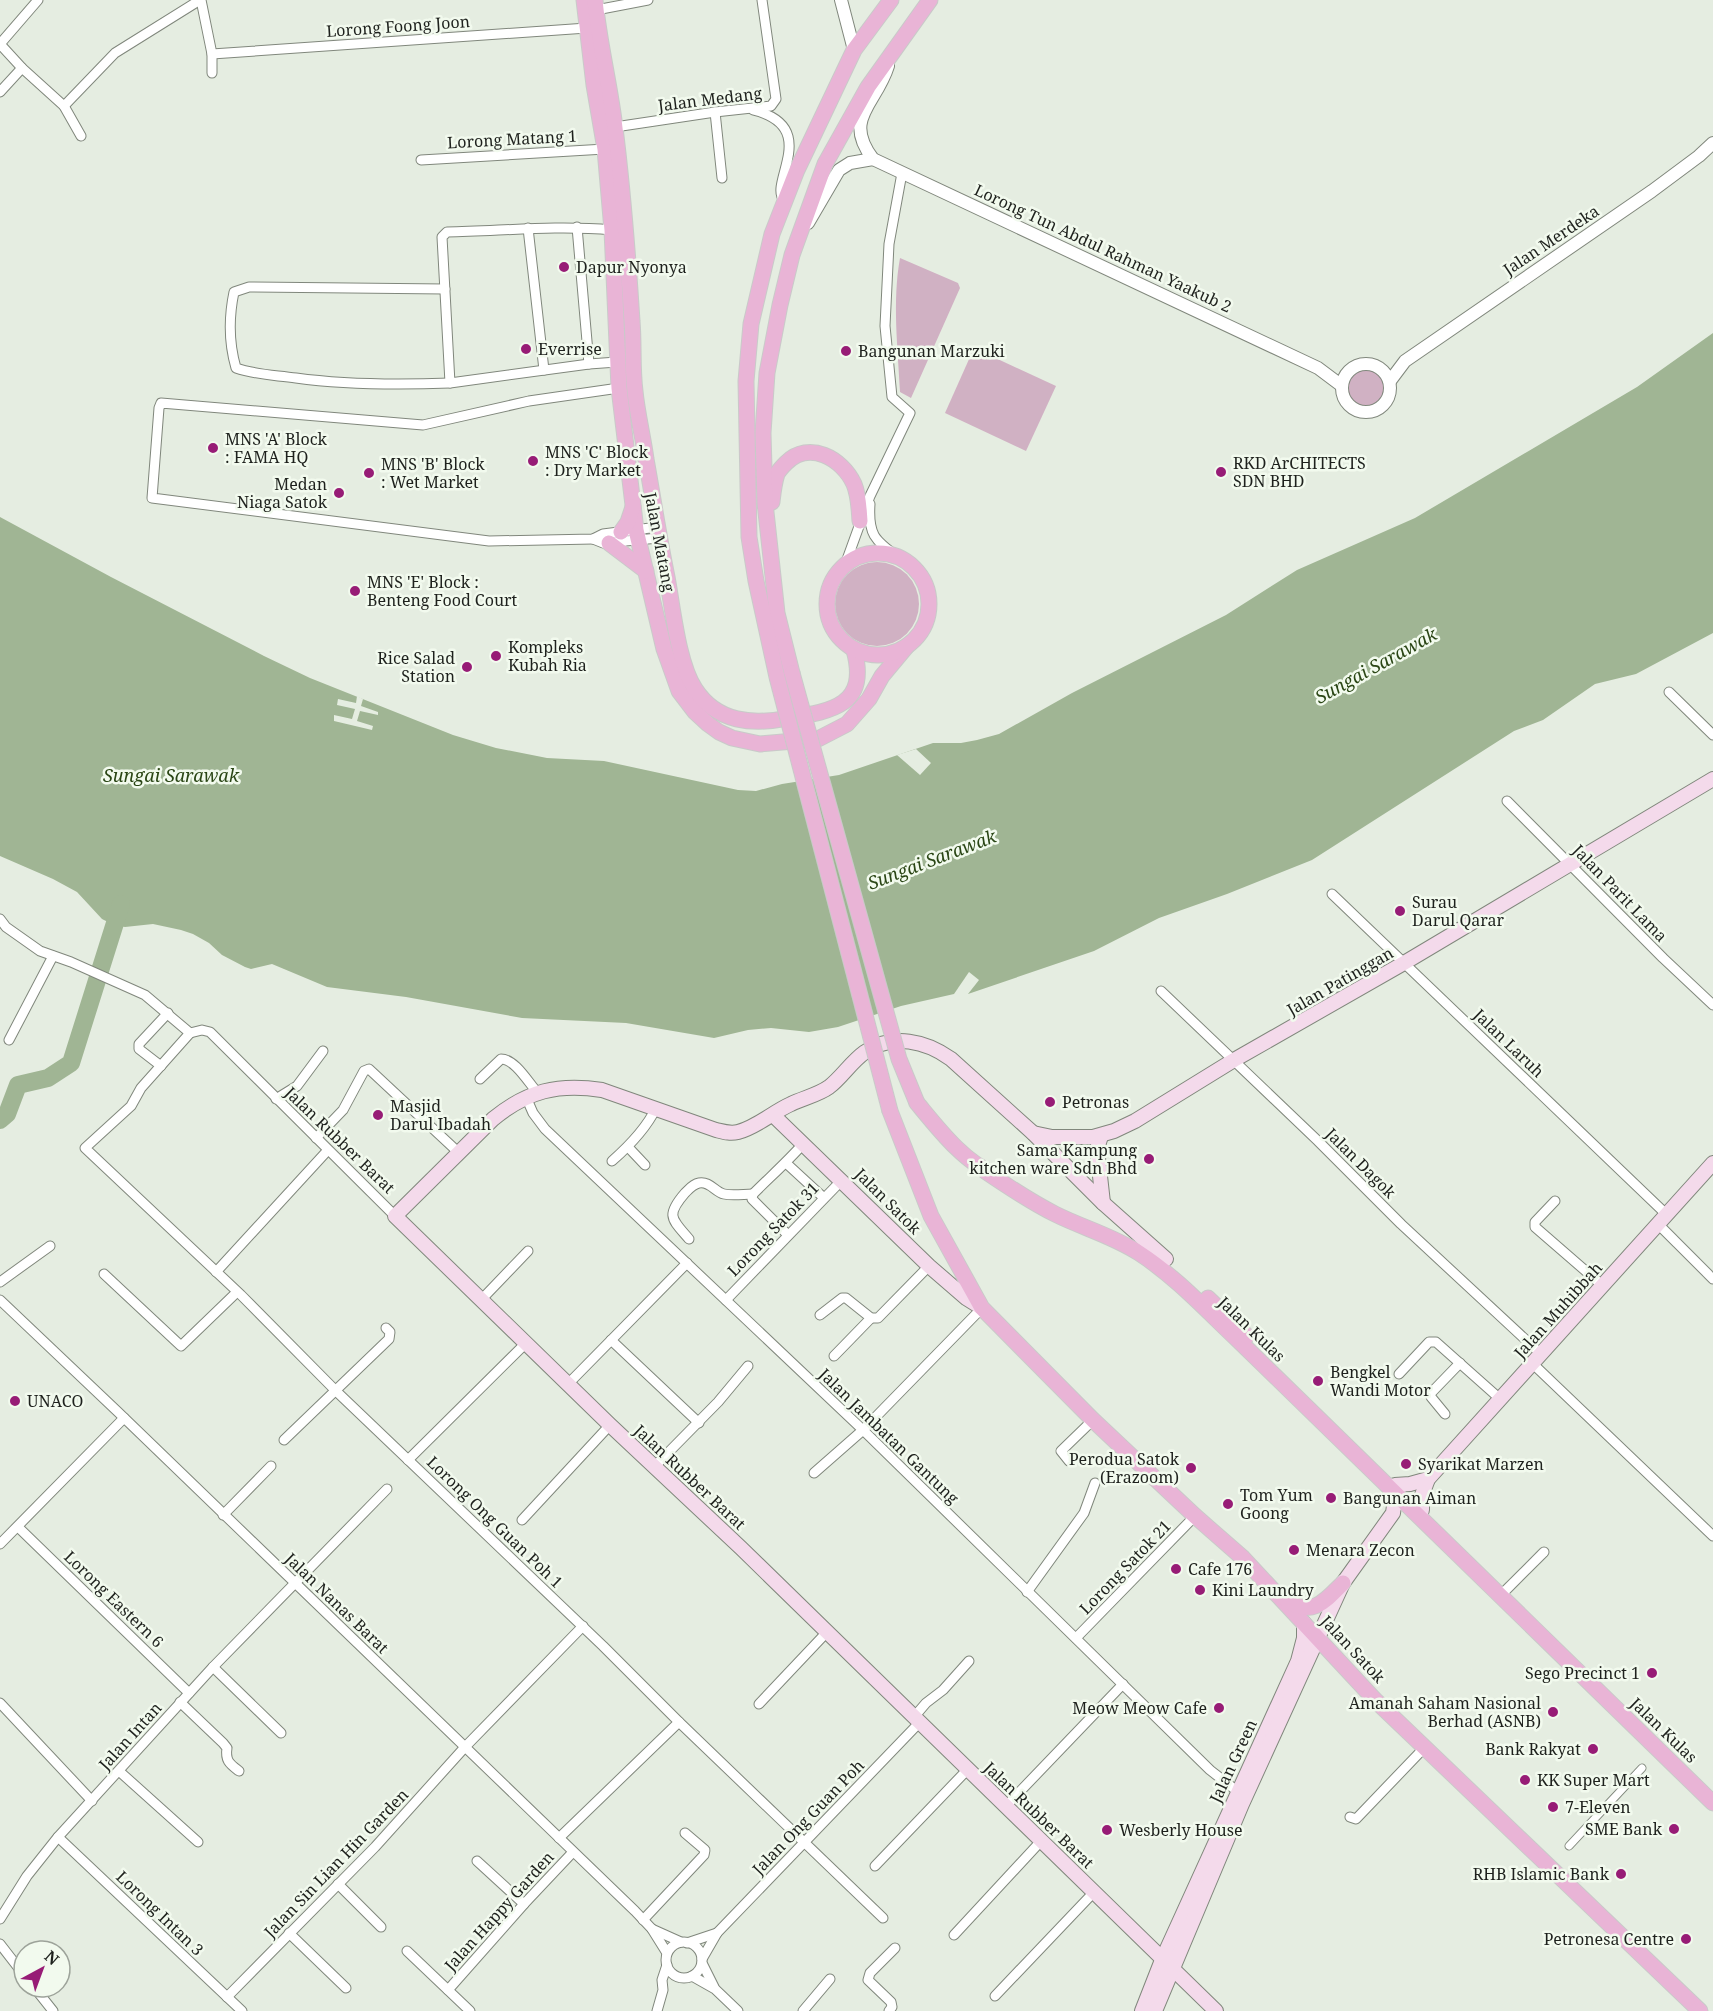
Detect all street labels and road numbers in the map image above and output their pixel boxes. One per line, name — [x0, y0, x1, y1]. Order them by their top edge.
street label: Lorong Foong Joon — [325, 10, 471, 42]
street label: Jalan Medang — [656, 82, 764, 116]
street label: Lorong Matang 1 — [447, 125, 577, 153]
street label: Lorong Tun Abdul Rahman Yaakub 2 — [971, 179, 1235, 317]
street label: Jalan Merdeka — [1498, 200, 1603, 281]
street label: Jalan Matang — [639, 489, 680, 594]
street label: Jalan Parit Lama — [1567, 839, 1672, 946]
street label: Jalan Patinggan — [1282, 942, 1397, 1021]
street label: Jalan Laruh — [1468, 1003, 1549, 1082]
street label: Jalan Rubber Barat — [279, 1081, 400, 1199]
street label: Jalan Dagok — [1320, 1122, 1401, 1203]
street label: Jalan Satok — [849, 1162, 926, 1239]
street label: Lorong Satok 31 — [722, 1177, 824, 1281]
street label: Jalan Muhibbah — [1508, 1257, 1607, 1364]
street label: Jalan Kulas — [1213, 1291, 1290, 1367]
street label: Jalan Jambatan Gantung — [814, 1363, 964, 1509]
street label: Jalan Rubber Barat — [629, 1419, 751, 1535]
street label: Lorong Ong Guan Poh 1 — [422, 1451, 568, 1593]
street label: Lorong Satok 21 — [1074, 1515, 1176, 1619]
street label: Lorong Eastern 6 — [59, 1546, 169, 1652]
street label: Jalan Nanas Barat — [280, 1547, 394, 1659]
street label: Jalan Satok — [1315, 1610, 1391, 1688]
street label: Jalan Kulas — [1625, 1692, 1702, 1768]
street label: Jalan Intan — [93, 1697, 166, 1775]
street label: Jalan Green — [1204, 1716, 1262, 1807]
street label: Jalan Ong Guan Poh — [747, 1755, 869, 1880]
street label: Jalan Rubber Barat — [978, 1756, 1099, 1874]
street label: Jalan Sin Lian Hin Garden — [258, 1784, 413, 1943]
street label: Jalan Happy Garden — [439, 1846, 559, 1976]
street label: Lorong Intan 3 — [112, 1866, 208, 1960]

